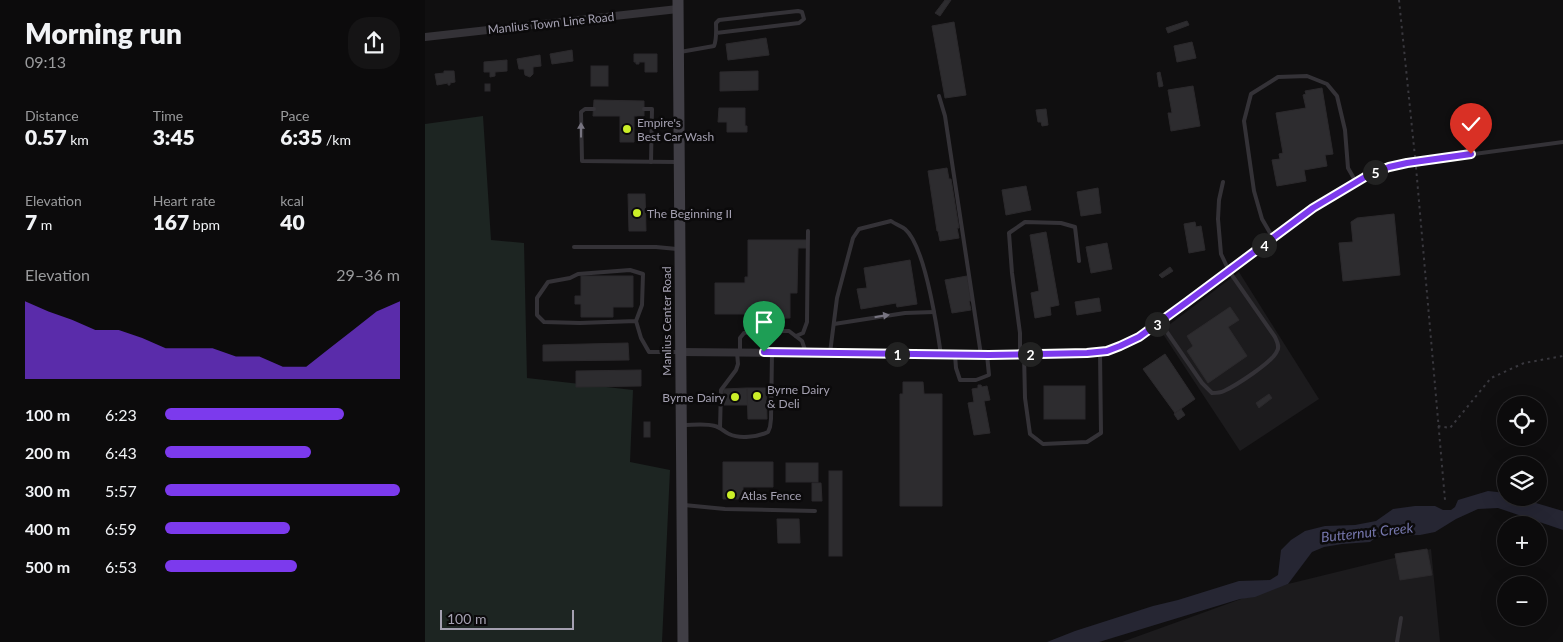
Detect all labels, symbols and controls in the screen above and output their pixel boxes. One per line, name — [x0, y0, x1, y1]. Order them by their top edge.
street label: Manlius Town Line Road — [487, 9, 615, 37]
text: Morning run — [25, 16, 182, 50]
button: share — [348, 17, 400, 69]
text: 09:13 — [25, 52, 66, 71]
pin — [1450, 103, 1492, 154]
text: Distance — [25, 107, 79, 124]
text: Time — [153, 107, 183, 124]
text: Pace — [280, 107, 309, 124]
icon: check — [1457, 110, 1485, 138]
place label: Empire's Best Car Wash — [637, 115, 714, 144]
one-way arrow — [577, 122, 585, 138]
marker: Empire's Best Car Wash — [621, 123, 633, 135]
text: 0.57 — [25, 124, 67, 149]
text: 3:45 — [153, 124, 195, 149]
text: 6:35 — [280, 124, 322, 149]
text: km — [67, 131, 89, 148]
text: /km — [322, 131, 351, 148]
pin: 5 — [1363, 160, 1387, 184]
text: 5 — [1371, 164, 1380, 181]
text: Elevation — [25, 192, 82, 209]
text: Heart rate — [153, 192, 215, 209]
text: kcal — [280, 192, 304, 209]
place label: The Beginning II — [647, 206, 732, 221]
marker: The Beginning II — [631, 207, 643, 219]
text: 7 — [25, 209, 37, 234]
text: 167 — [153, 209, 189, 234]
text: 40 — [280, 209, 305, 234]
text: m — [37, 216, 52, 233]
text: bpm — [189, 216, 220, 233]
pin: 4 — [1251, 232, 1277, 258]
text: 4 — [1260, 237, 1269, 254]
text: Elevation — [25, 265, 90, 284]
text: 29–36 m — [336, 265, 400, 284]
street label: Manlius Center Road — [659, 266, 674, 376]
pin — [743, 301, 785, 352]
icon: arrive — [750, 308, 778, 336]
one-way arrow — [875, 312, 891, 320]
pin: 3 — [1145, 312, 1169, 336]
text: 3 — [1153, 316, 1162, 333]
pin: 1 — [885, 342, 909, 366]
pin: 2 — [1017, 342, 1043, 366]
text: 1 — [893, 346, 902, 363]
text: 2 — [1026, 346, 1035, 363]
place label: Byrne Dairy & Deli — [767, 382, 830, 411]
place label: Byrne Dairy — [662, 390, 726, 405]
marker: Byrne Dairy & Deli — [751, 390, 763, 402]
marker: Byrne Dairy — [729, 391, 741, 403]
map controls — [1497, 396, 1547, 626]
button: locate — [1497, 396, 1547, 446]
text: 100 m — [25, 405, 70, 424]
text: 6:23 — [105, 405, 137, 424]
text: 200 m — [25, 443, 70, 462]
text: 6:43 — [105, 443, 137, 462]
button: layers — [1497, 456, 1547, 506]
text: 300 m — [25, 481, 70, 500]
text: 5:57 — [105, 481, 137, 500]
place label: Atlas Fence — [741, 488, 801, 503]
marker: Atlas Fence — [725, 489, 737, 501]
button: + — [1497, 516, 1547, 566]
text: 400 m — [25, 519, 70, 538]
text: 6:59 — [105, 519, 137, 538]
water label: Butternut Creek — [1320, 519, 1414, 545]
text: 500 m — [25, 557, 70, 576]
text: 6:53 — [105, 557, 137, 576]
button: − — [1497, 576, 1547, 626]
scale bar — [440, 607, 574, 630]
text: 100 m — [447, 610, 486, 627]

